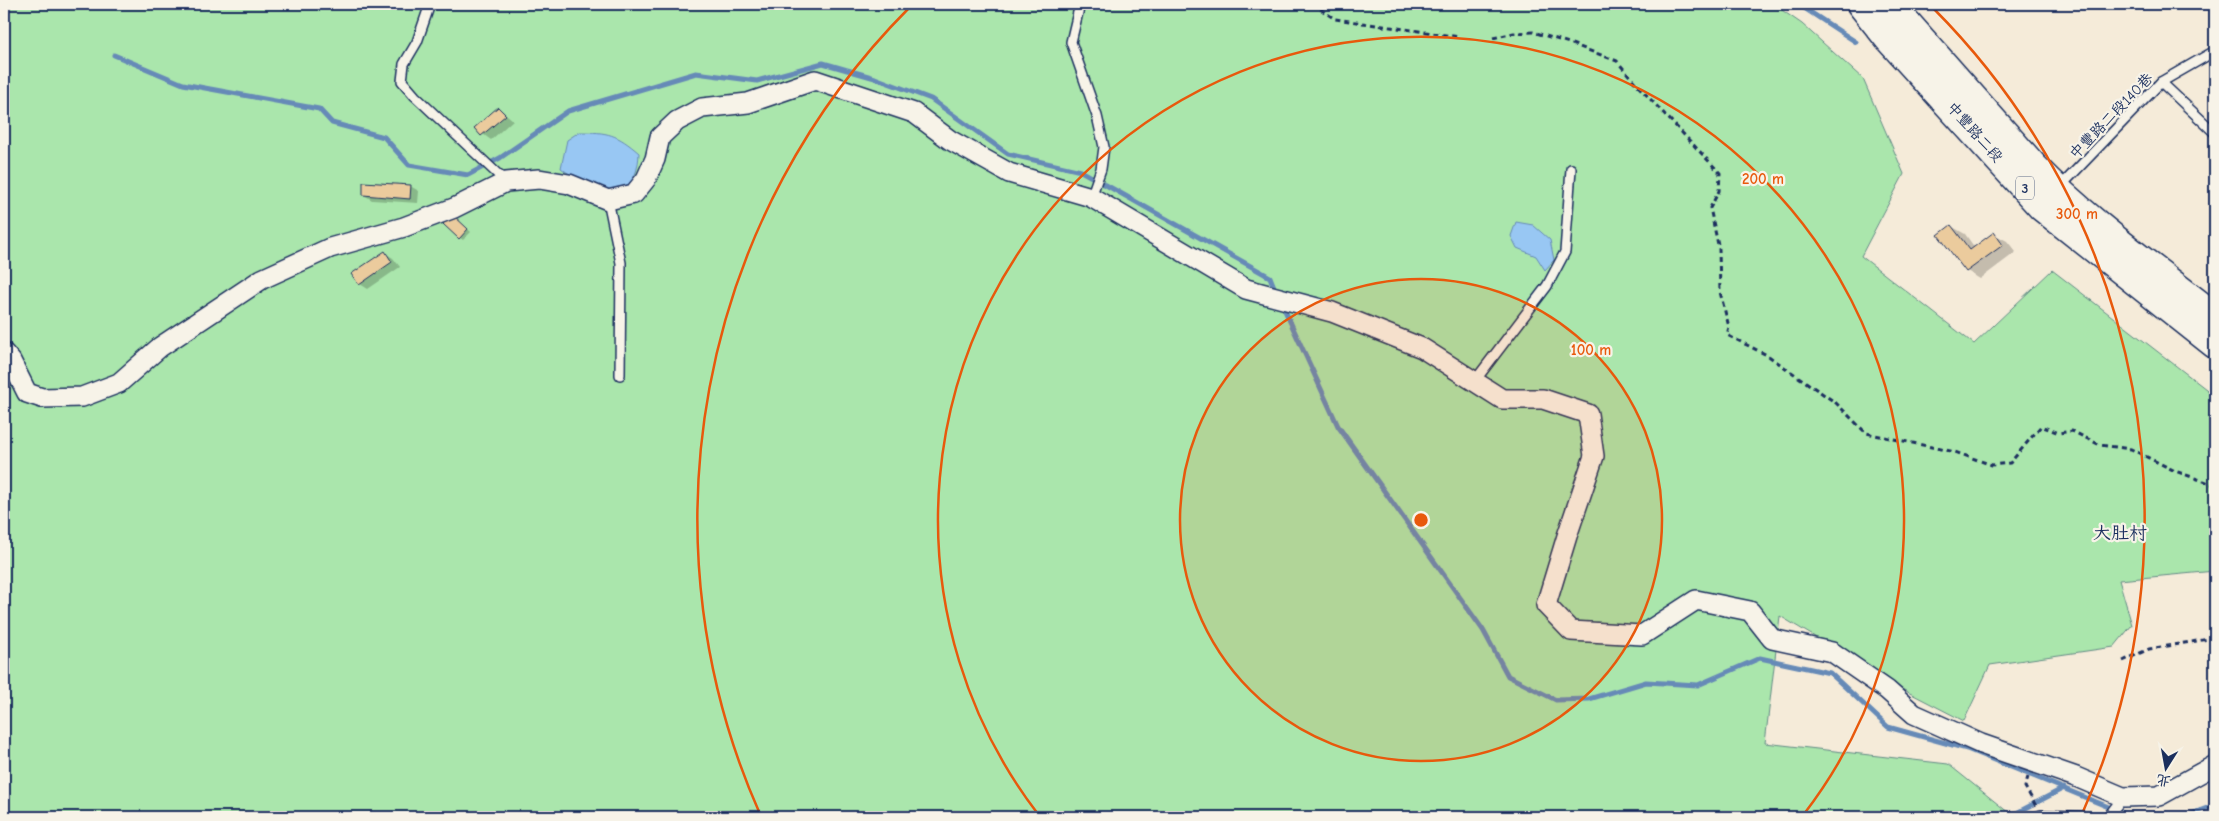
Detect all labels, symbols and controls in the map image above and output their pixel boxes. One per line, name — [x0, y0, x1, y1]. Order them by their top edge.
street label: 中豐路二段140巷 — [2066, 69, 2156, 163]
street label: 中豐路二段 — [1943, 98, 2007, 166]
text: 200 m — [1742, 170, 1784, 188]
road number: 3 — [2016, 177, 2034, 200]
text: 300 m — [2056, 205, 2098, 223]
text: 100 m — [1571, 341, 1611, 359]
centre of rings — [1412, 511, 1430, 529]
district label: 大肚村 — [2093, 523, 2147, 544]
north arrow — [2142, 744, 2192, 794]
text: 北 — [2155, 771, 2172, 790]

